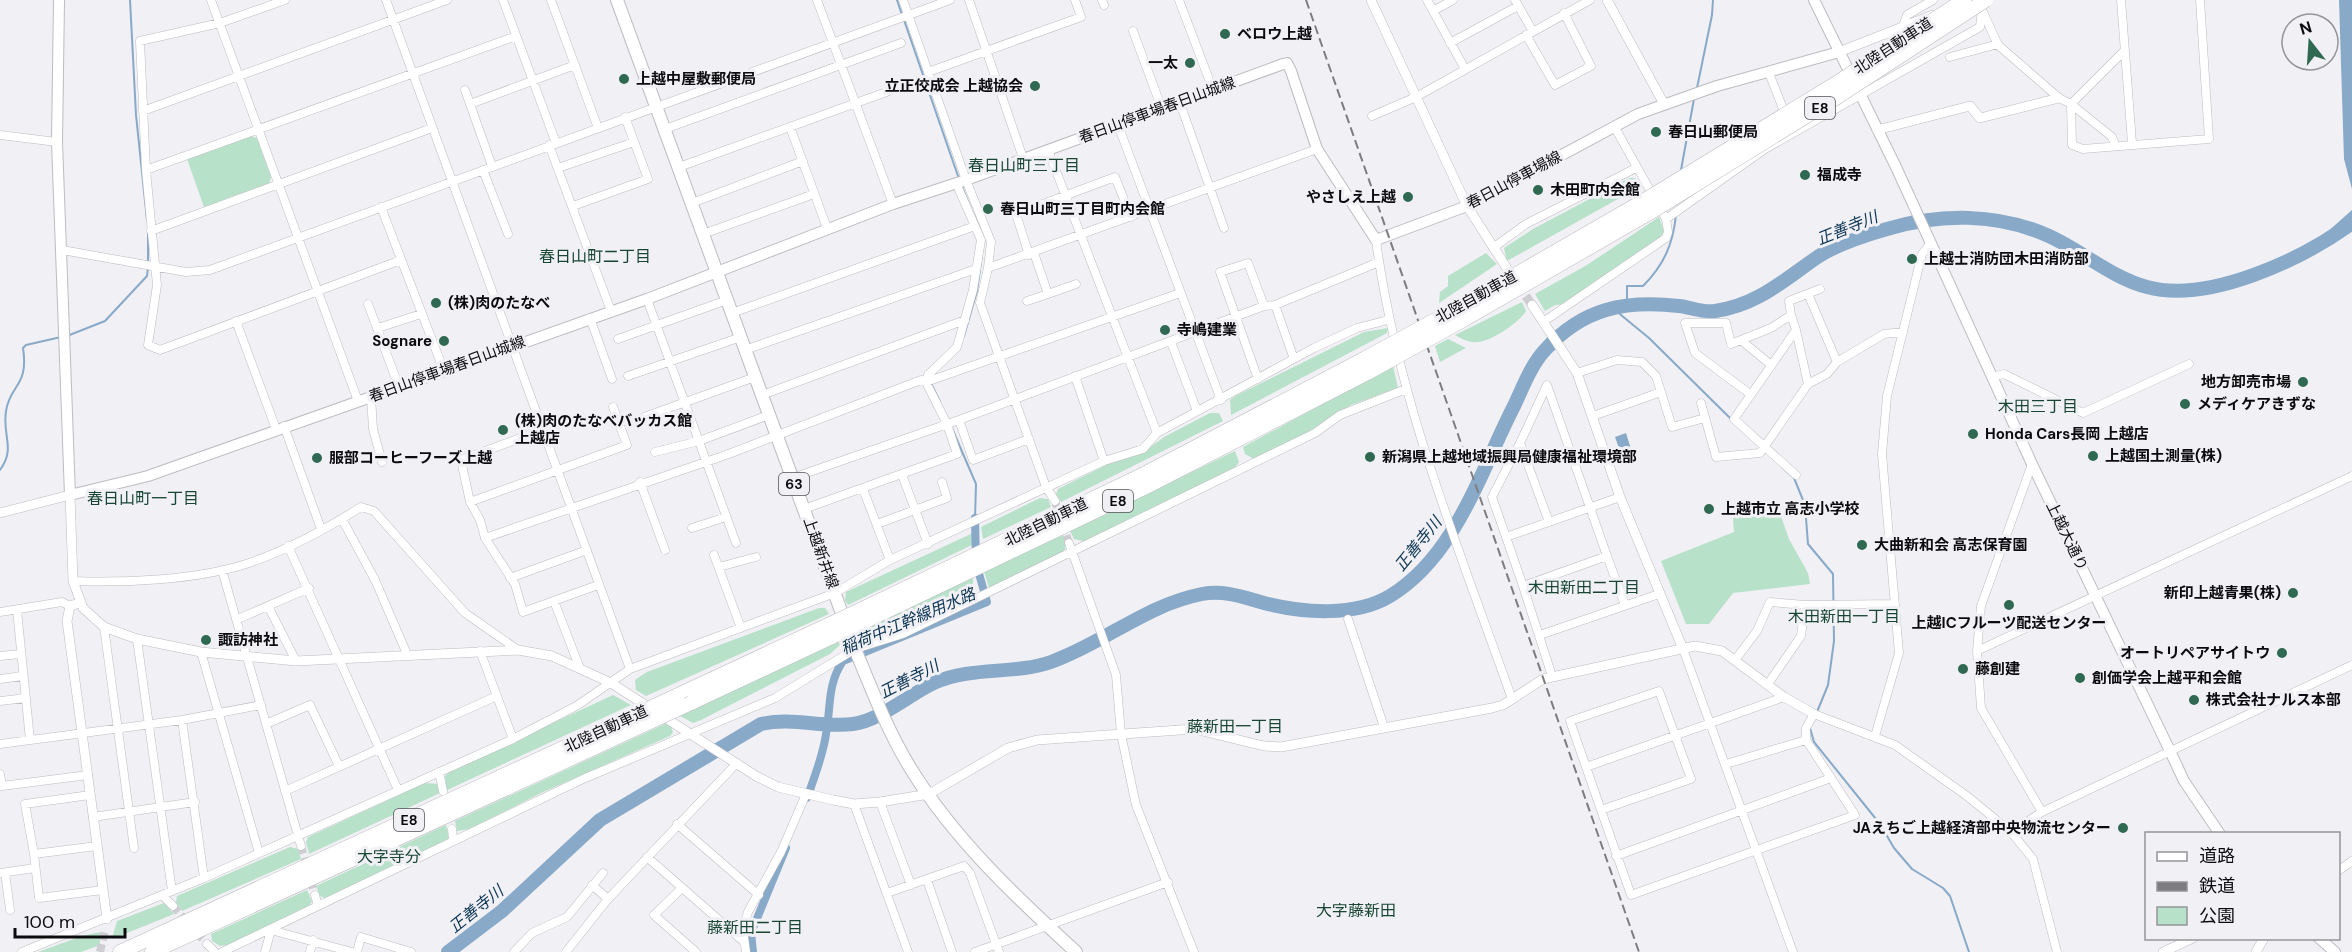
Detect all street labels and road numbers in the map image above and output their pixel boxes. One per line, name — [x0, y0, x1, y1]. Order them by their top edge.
street label: 北陸自動車道 — [1850, 13, 1936, 79]
street label: 春日山停車場春日山城線 — [1076, 72, 1238, 148]
road number: E8 — [1805, 97, 1835, 119]
street label: 春日山停車場線 — [1463, 147, 1565, 213]
street label: 北陸自動車道 — [1432, 266, 1520, 328]
street label: 春日山停車場春日山城線 — [366, 331, 528, 407]
road number: 63 — [779, 473, 809, 495]
road number: E8 — [1103, 490, 1133, 512]
street label: 北陸自動車道 — [1001, 493, 1091, 551]
street label: 上越大通り — [2042, 498, 2092, 574]
street label: 上越新井線 — [799, 514, 843, 592]
street label: 北陸自動車道 — [561, 701, 651, 757]
road number: E8 — [394, 809, 424, 831]

